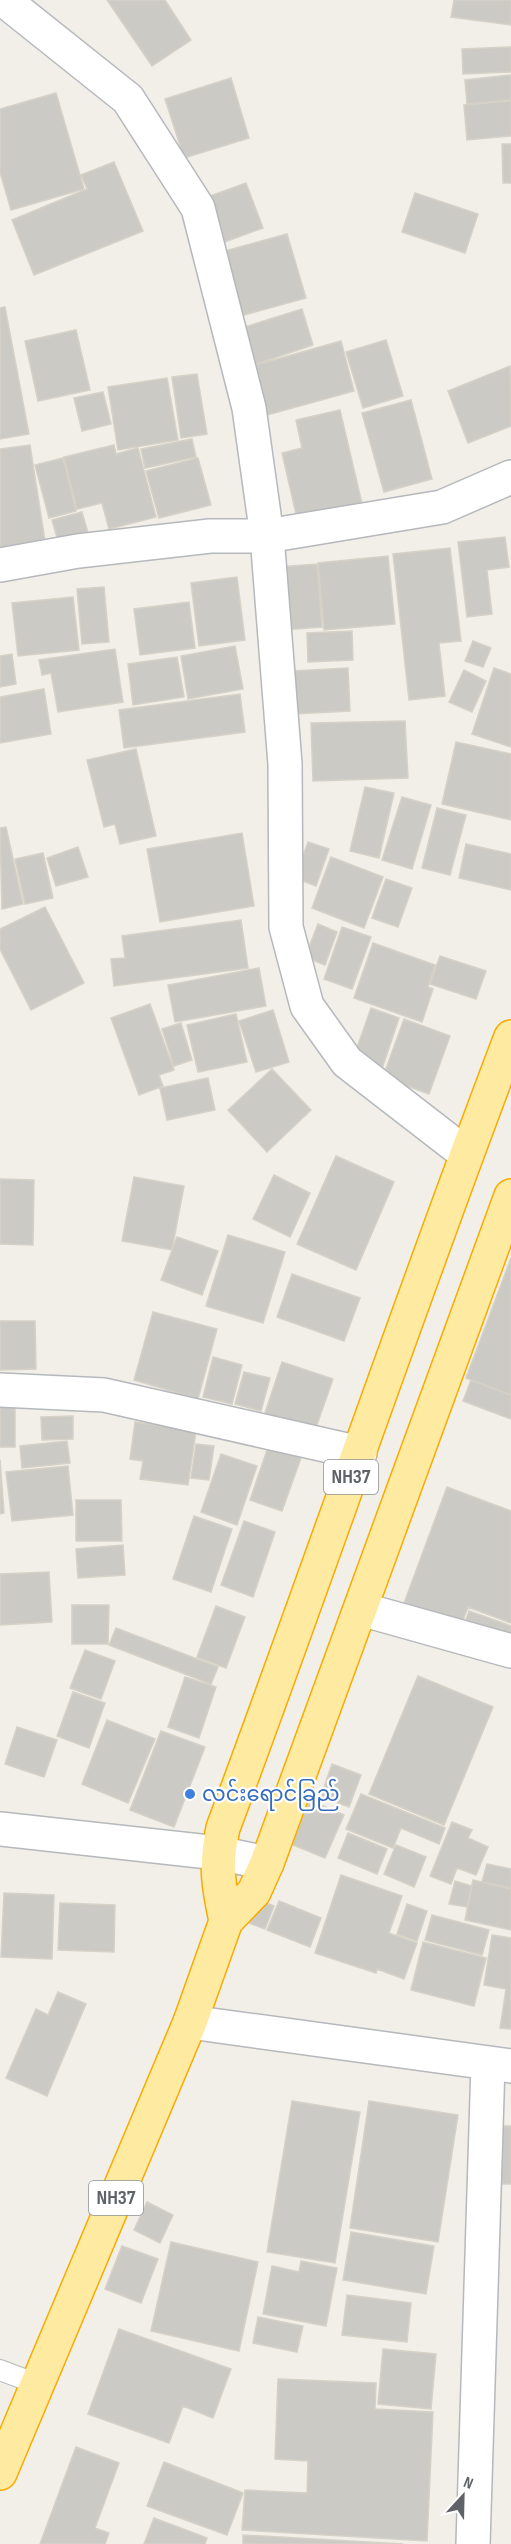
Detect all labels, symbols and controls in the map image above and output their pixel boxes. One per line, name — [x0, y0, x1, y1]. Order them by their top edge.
road number: NH37 — [324, 1460, 378, 1494]
place label: လင်းရောင်ခြည် — [202, 1778, 340, 1811]
marker: လင်းရောင်ခြည် — [183, 1787, 197, 1801]
road number: NH37 — [89, 2181, 143, 2215]
north arrow — [433, 2466, 493, 2526]
text: N — [461, 2473, 476, 2494]

